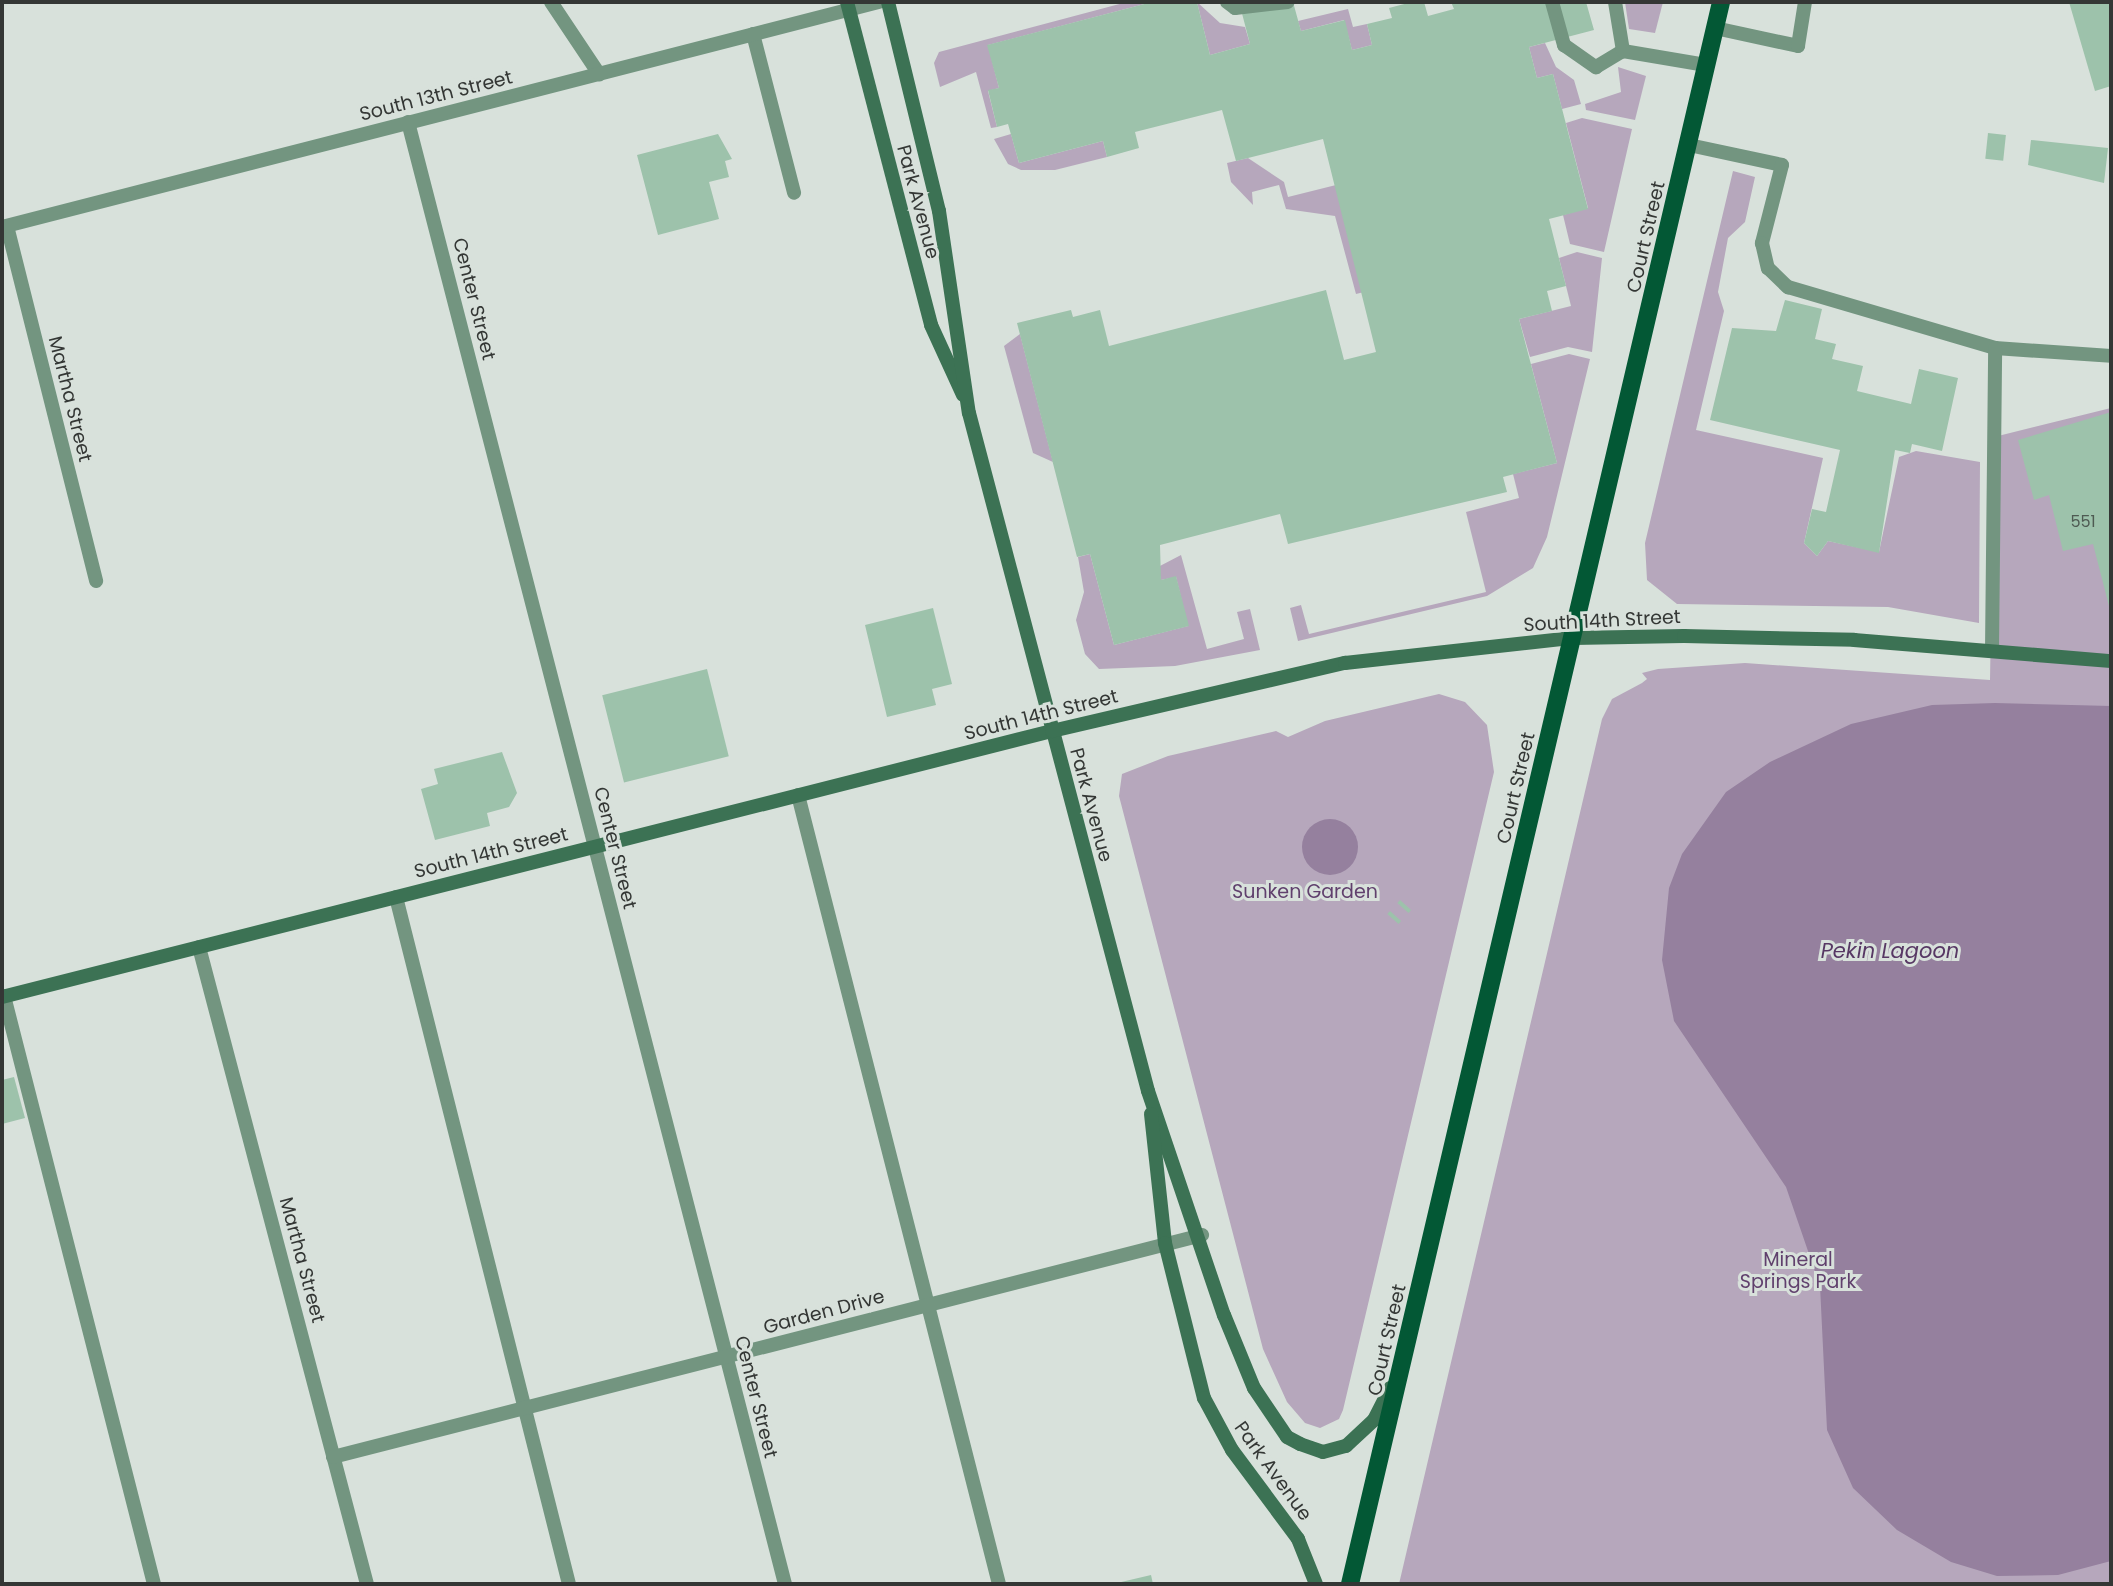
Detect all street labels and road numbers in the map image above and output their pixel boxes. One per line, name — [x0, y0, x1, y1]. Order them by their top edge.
street label: South 13th Street — [357, 66, 515, 126]
street label: Park Avenue — [892, 142, 944, 262]
street label: Court Street — [1622, 179, 1670, 295]
street label: Center Street — [448, 236, 500, 362]
street label: Martha Street — [43, 334, 97, 464]
street label: South 14th Street — [1523, 605, 1681, 637]
street label: South 14th Street — [962, 685, 1120, 745]
street label: Court Street — [1492, 730, 1540, 846]
street label: Park Avenue — [1065, 745, 1117, 865]
street label: Center Street — [589, 785, 641, 911]
street label: South 14th Street — [412, 823, 570, 883]
street label: Martha Street — [274, 1195, 330, 1325]
street label: Court Street — [1363, 1282, 1411, 1398]
street label: Garden Drive — [761, 1285, 887, 1339]
street label: Center Street — [730, 1334, 782, 1460]
street label: Park Avenue — [1229, 1417, 1317, 1525]

